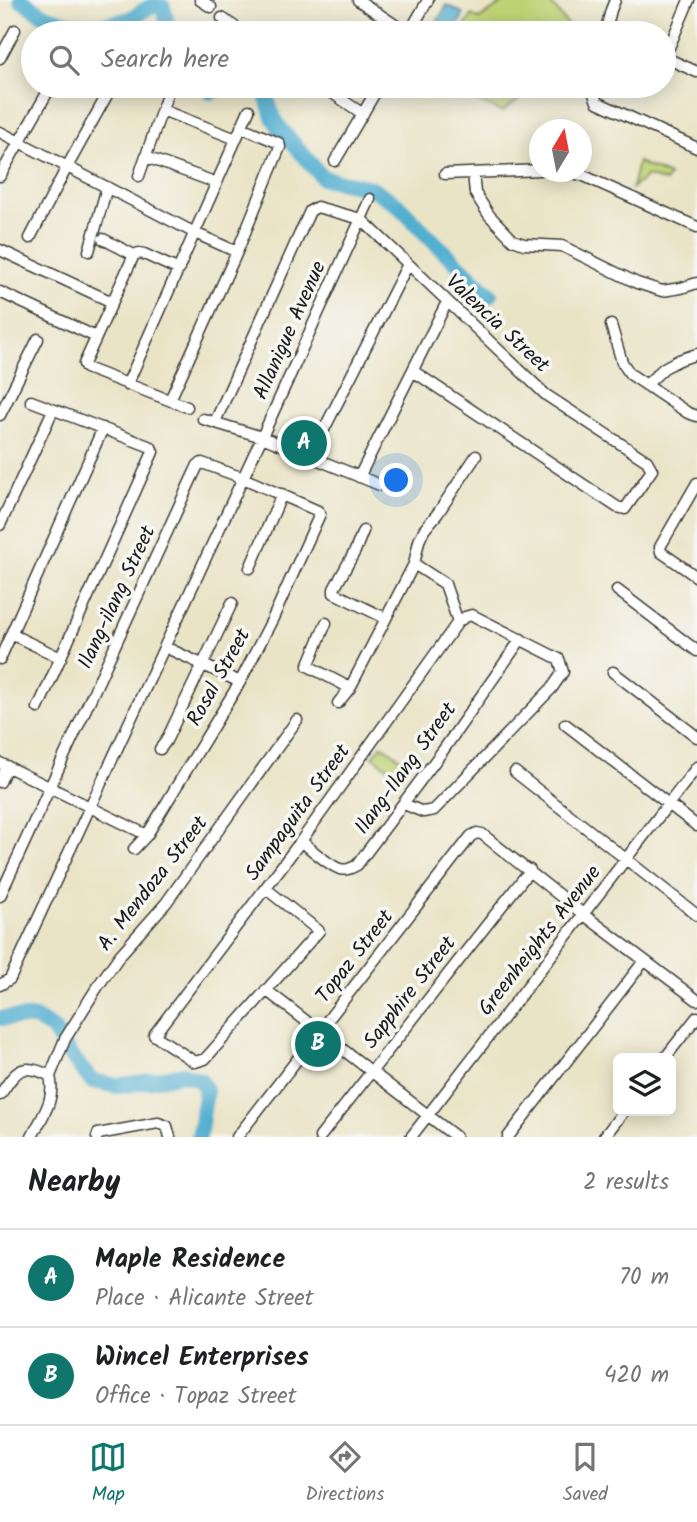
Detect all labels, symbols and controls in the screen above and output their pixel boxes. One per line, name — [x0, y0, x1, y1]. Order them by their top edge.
search box — [21, 21, 676, 98]
text: Search here — [101, 39, 229, 81]
icon: search — [45, 41, 83, 79]
north arrow — [529, 119, 592, 182]
street label: Allanigue Avenue — [245, 255, 336, 405]
street label: Valencia Street — [437, 267, 557, 382]
pin: A — [281, 417, 327, 469]
your location — [379, 463, 413, 497]
street label: Ilang-ilang Street — [70, 520, 165, 675]
street label: Rosal Street — [179, 622, 260, 733]
street label: Ilang-Ilang Street — [347, 695, 466, 842]
street label: Sampaguita Street — [237, 737, 360, 888]
street label: A. Mendoza Street — [90, 808, 217, 959]
street label: Greenheights Avenue — [470, 858, 610, 1024]
street label: Topaz Street — [308, 902, 403, 1011]
street label: Sapphire Street — [355, 929, 465, 1056]
pin: B — [295, 1018, 341, 1070]
map controls — [613, 1053, 676, 1116]
button: layers — [613, 1053, 676, 1116]
text: Nearby — [28, 1159, 120, 1207]
text: 2 results — [583, 1165, 669, 1201]
text: Maple Residence — [95, 1239, 285, 1281]
text: A — [44, 1260, 58, 1296]
text: 70 m — [619, 1260, 669, 1296]
text: Place · Alicante Street — [95, 1281, 314, 1317]
text: Wincel Enterprises — [95, 1337, 309, 1379]
text: B — [44, 1358, 58, 1394]
text: 420 m — [604, 1358, 669, 1394]
text: Office · Topaz Street — [95, 1379, 297, 1415]
tab: Map — [89, 1438, 127, 1510]
tab: Directions — [306, 1438, 384, 1510]
tab: Saved — [563, 1438, 608, 1510]

